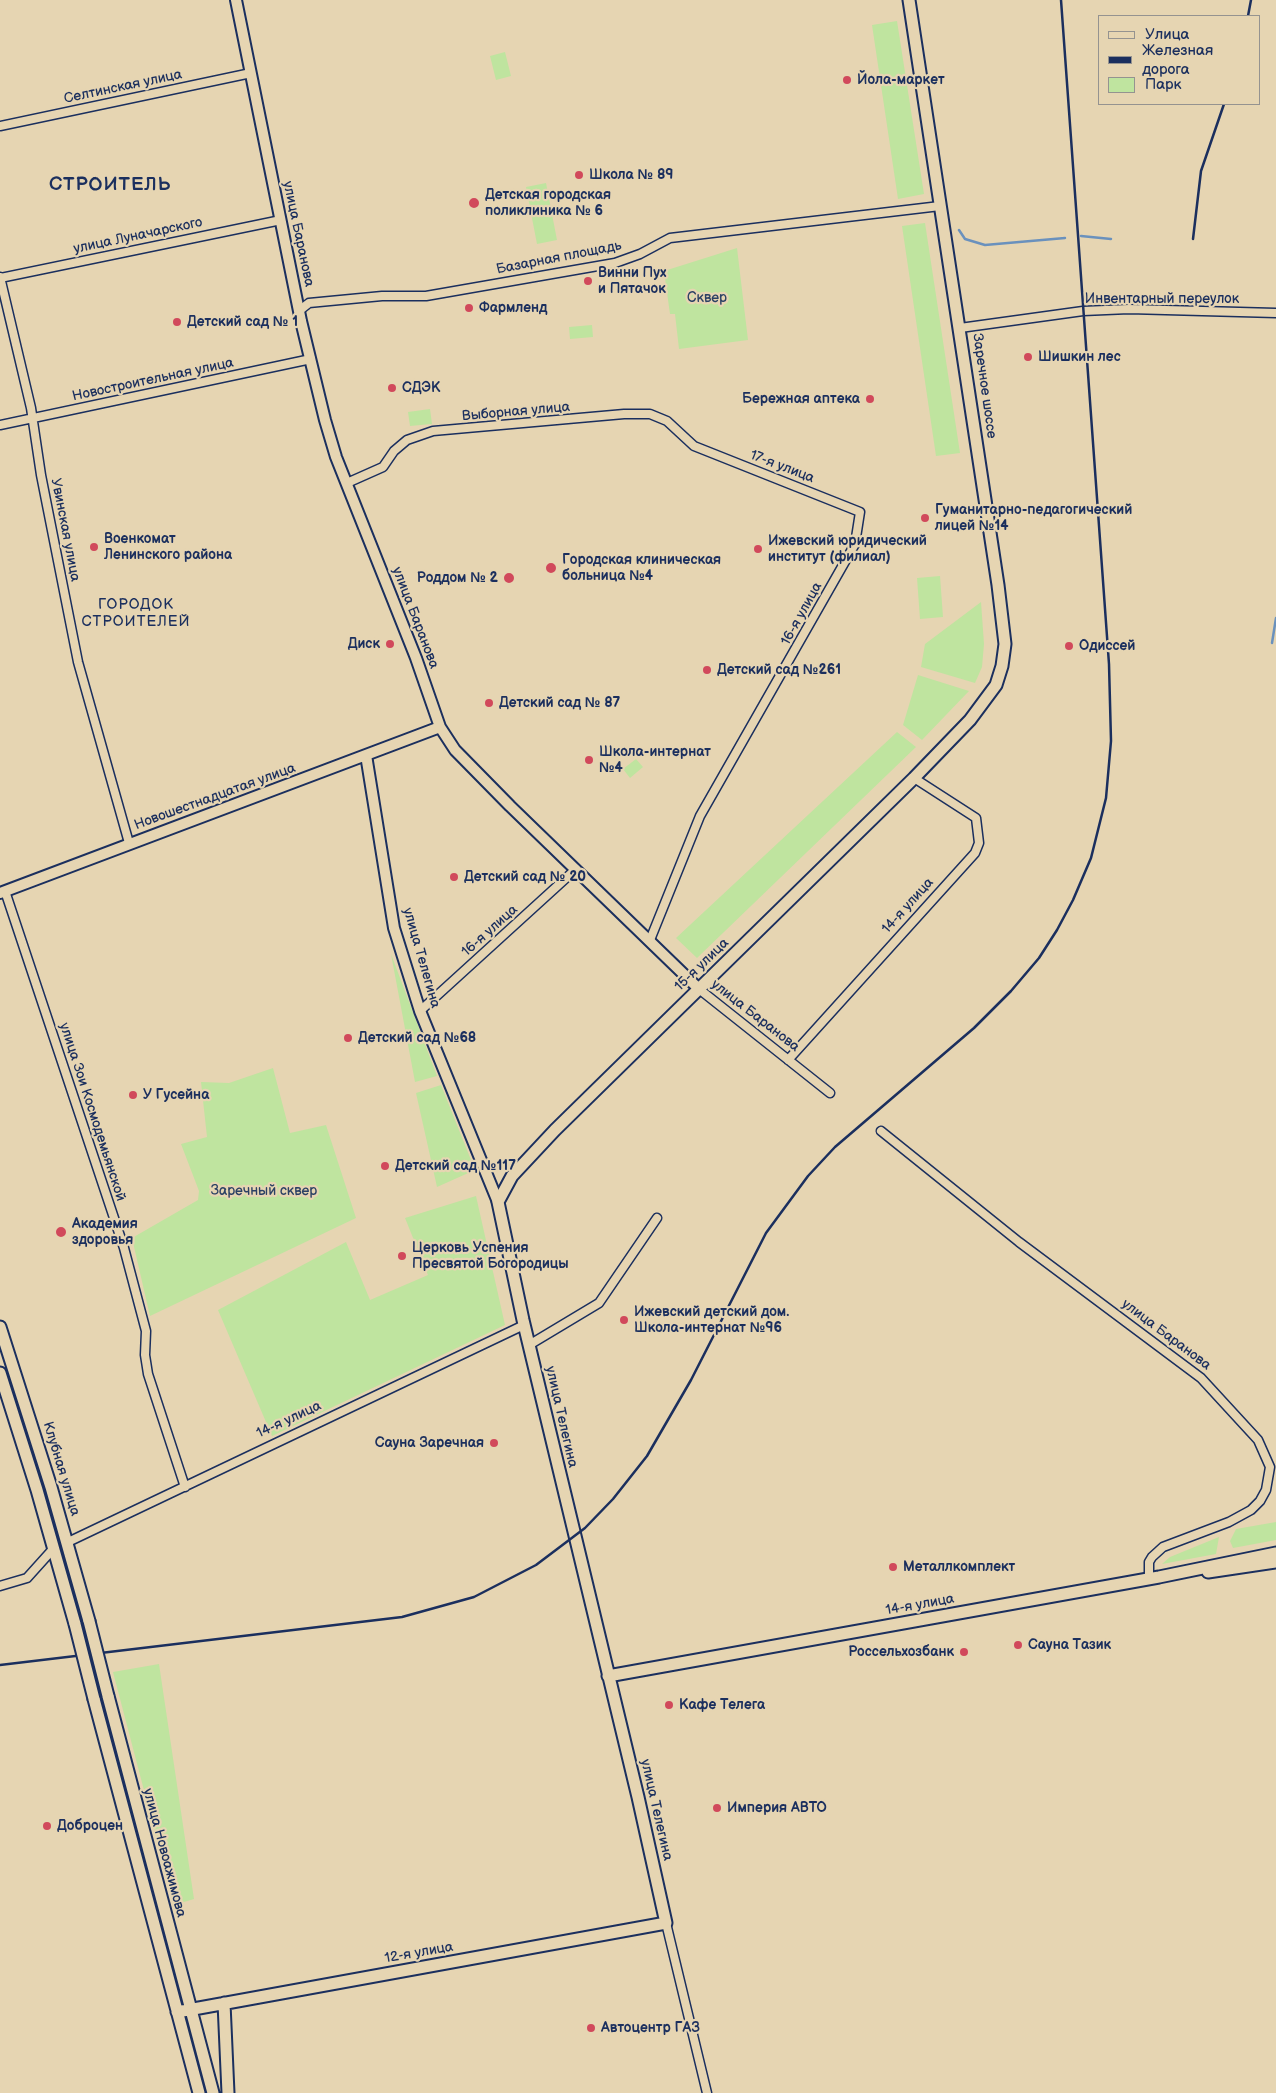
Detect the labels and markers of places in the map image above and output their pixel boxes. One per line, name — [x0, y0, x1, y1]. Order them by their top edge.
place label: Йола-маркет — [857, 72, 945, 88]
marker: Йола-маркет — [841, 74, 853, 86]
place label: Школа № 89 — [589, 167, 674, 183]
marker: Школа № 89 — [573, 169, 585, 181]
place label: Детская городская поликлиника № 6 — [485, 187, 611, 220]
marker: Детская городская поликлиника № 6 — [467, 196, 481, 210]
place label: Винни Пух и Пятачок — [598, 265, 666, 298]
marker: Винни Пух и Пятачок — [582, 275, 594, 287]
place label: Фармленд — [479, 300, 547, 316]
marker: Фармленд — [463, 302, 475, 314]
place label: Детский сад № 1 — [187, 314, 298, 330]
marker: Детский сад № 1 — [171, 316, 183, 328]
place label: Шишкин лес — [1038, 349, 1121, 365]
marker: Шишкин лес — [1022, 351, 1034, 363]
place label: СДЭК — [402, 380, 440, 396]
marker: СДЭК — [386, 382, 398, 394]
place label: Бережная аптека — [742, 391, 860, 407]
marker: Бережная аптека — [864, 393, 876, 405]
place label: Гуманитарно-педагогический лицей №14 — [935, 502, 1132, 534]
marker: Гуманитарно-педагогический лицей №14 — [919, 512, 931, 524]
place label: Военкомат Ленинского района — [104, 531, 232, 564]
place label: Ижевский юридический институт (филиал) — [768, 533, 927, 566]
marker: Военкомат Ленинского района — [88, 541, 100, 553]
marker: Ижевский юридический институт (филиал) — [752, 543, 764, 555]
place label: Городская клиническая больница №4 — [562, 552, 721, 584]
marker: Городская клиническая больница №4 — [544, 561, 558, 575]
place label: Роддом № 2 — [417, 570, 498, 586]
marker: Роддом № 2 — [502, 571, 516, 585]
place label: Диск — [348, 636, 380, 652]
marker: Диск — [384, 638, 396, 650]
place label: Одиссей — [1079, 638, 1135, 654]
marker: Одиссей — [1063, 640, 1075, 652]
place label: Детский сад №261 — [717, 662, 841, 678]
marker: Детский сад №261 — [701, 664, 713, 676]
place label: Детский сад № 87 — [499, 695, 620, 711]
marker: Детский сад № 87 — [483, 697, 495, 709]
place label: Школа-интернат №4 — [599, 744, 711, 776]
marker: Школа-интернат №4 — [583, 754, 595, 766]
place label: Детский сад № 20 — [464, 869, 586, 885]
marker: Детский сад № 20 — [448, 871, 460, 883]
place label: Детский сад №68 — [358, 1030, 476, 1046]
marker: Детский сад №68 — [342, 1032, 354, 1044]
place label: У Гусейна — [143, 1087, 209, 1103]
marker: У Гусейна — [127, 1089, 139, 1101]
place label: Детский сад №117 — [395, 1158, 516, 1174]
marker: Детский сад №117 — [379, 1160, 391, 1172]
place label: Академия здоровья — [72, 1216, 138, 1248]
marker: Академия здоровья — [54, 1225, 68, 1239]
place label: Церковь Успения Пресвятой Богородицы — [412, 1240, 569, 1272]
marker: Церковь Успения Пресвятой Богородицы — [396, 1250, 408, 1262]
place label: Ижевский детский дом. Школа-интернат №96 — [634, 1304, 789, 1336]
marker: Ижевский детский дом. Школа-интернат №96 — [618, 1314, 630, 1326]
place label: Сауна Заречная — [375, 1435, 484, 1451]
marker: Сауна Заречная — [488, 1437, 500, 1449]
place label: Металлкомплект — [903, 1559, 1015, 1575]
marker: Металлкомплект — [887, 1561, 899, 1573]
place label: Сауна Тазик — [1028, 1637, 1111, 1653]
marker: Сауна Тазик — [1012, 1639, 1024, 1651]
place label: Россельхозбанк — [848, 1644, 954, 1660]
marker: Россельхозбанк — [958, 1646, 970, 1658]
place label: Кафе Телега — [679, 1697, 765, 1713]
marker: Кафе Телега — [663, 1699, 675, 1711]
place label: Империя АВТО — [727, 1800, 827, 1816]
marker: Империя АВТО — [711, 1802, 723, 1814]
place label: Доброцен — [57, 1818, 123, 1834]
marker: Доброцен — [41, 1820, 53, 1832]
place label: Автоцентр ГАЗ — [601, 2020, 700, 2036]
marker: Автоцентр ГАЗ — [585, 2022, 597, 2034]

